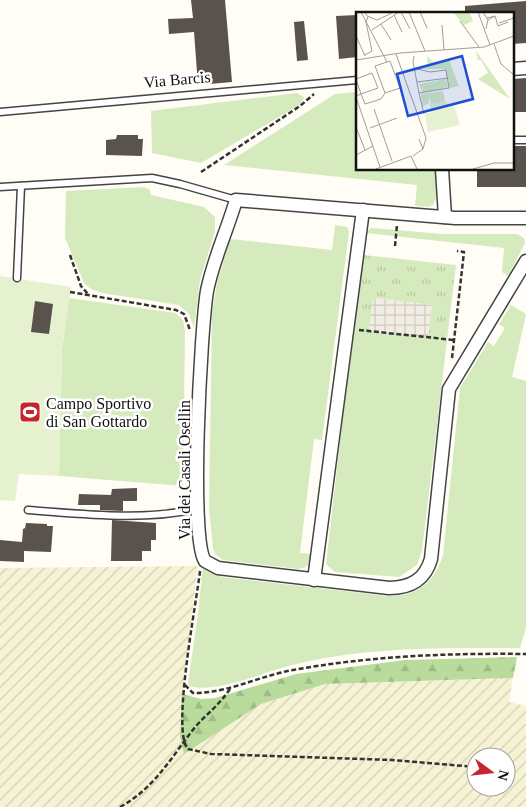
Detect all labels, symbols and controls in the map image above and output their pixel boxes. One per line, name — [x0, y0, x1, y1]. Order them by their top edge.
inset map — [356, 12, 514, 170]
street label: Via Barcis — [143, 68, 211, 91]
place label: Campo Sportivo di San Gottardo — [46, 395, 151, 430]
sports icon: Campo Sportivo di San Gottardo — [18, 400, 42, 424]
street label: Via dei Casali Osellin — [176, 400, 193, 540]
north arrow — [466, 747, 516, 797]
text: N — [495, 768, 512, 782]

